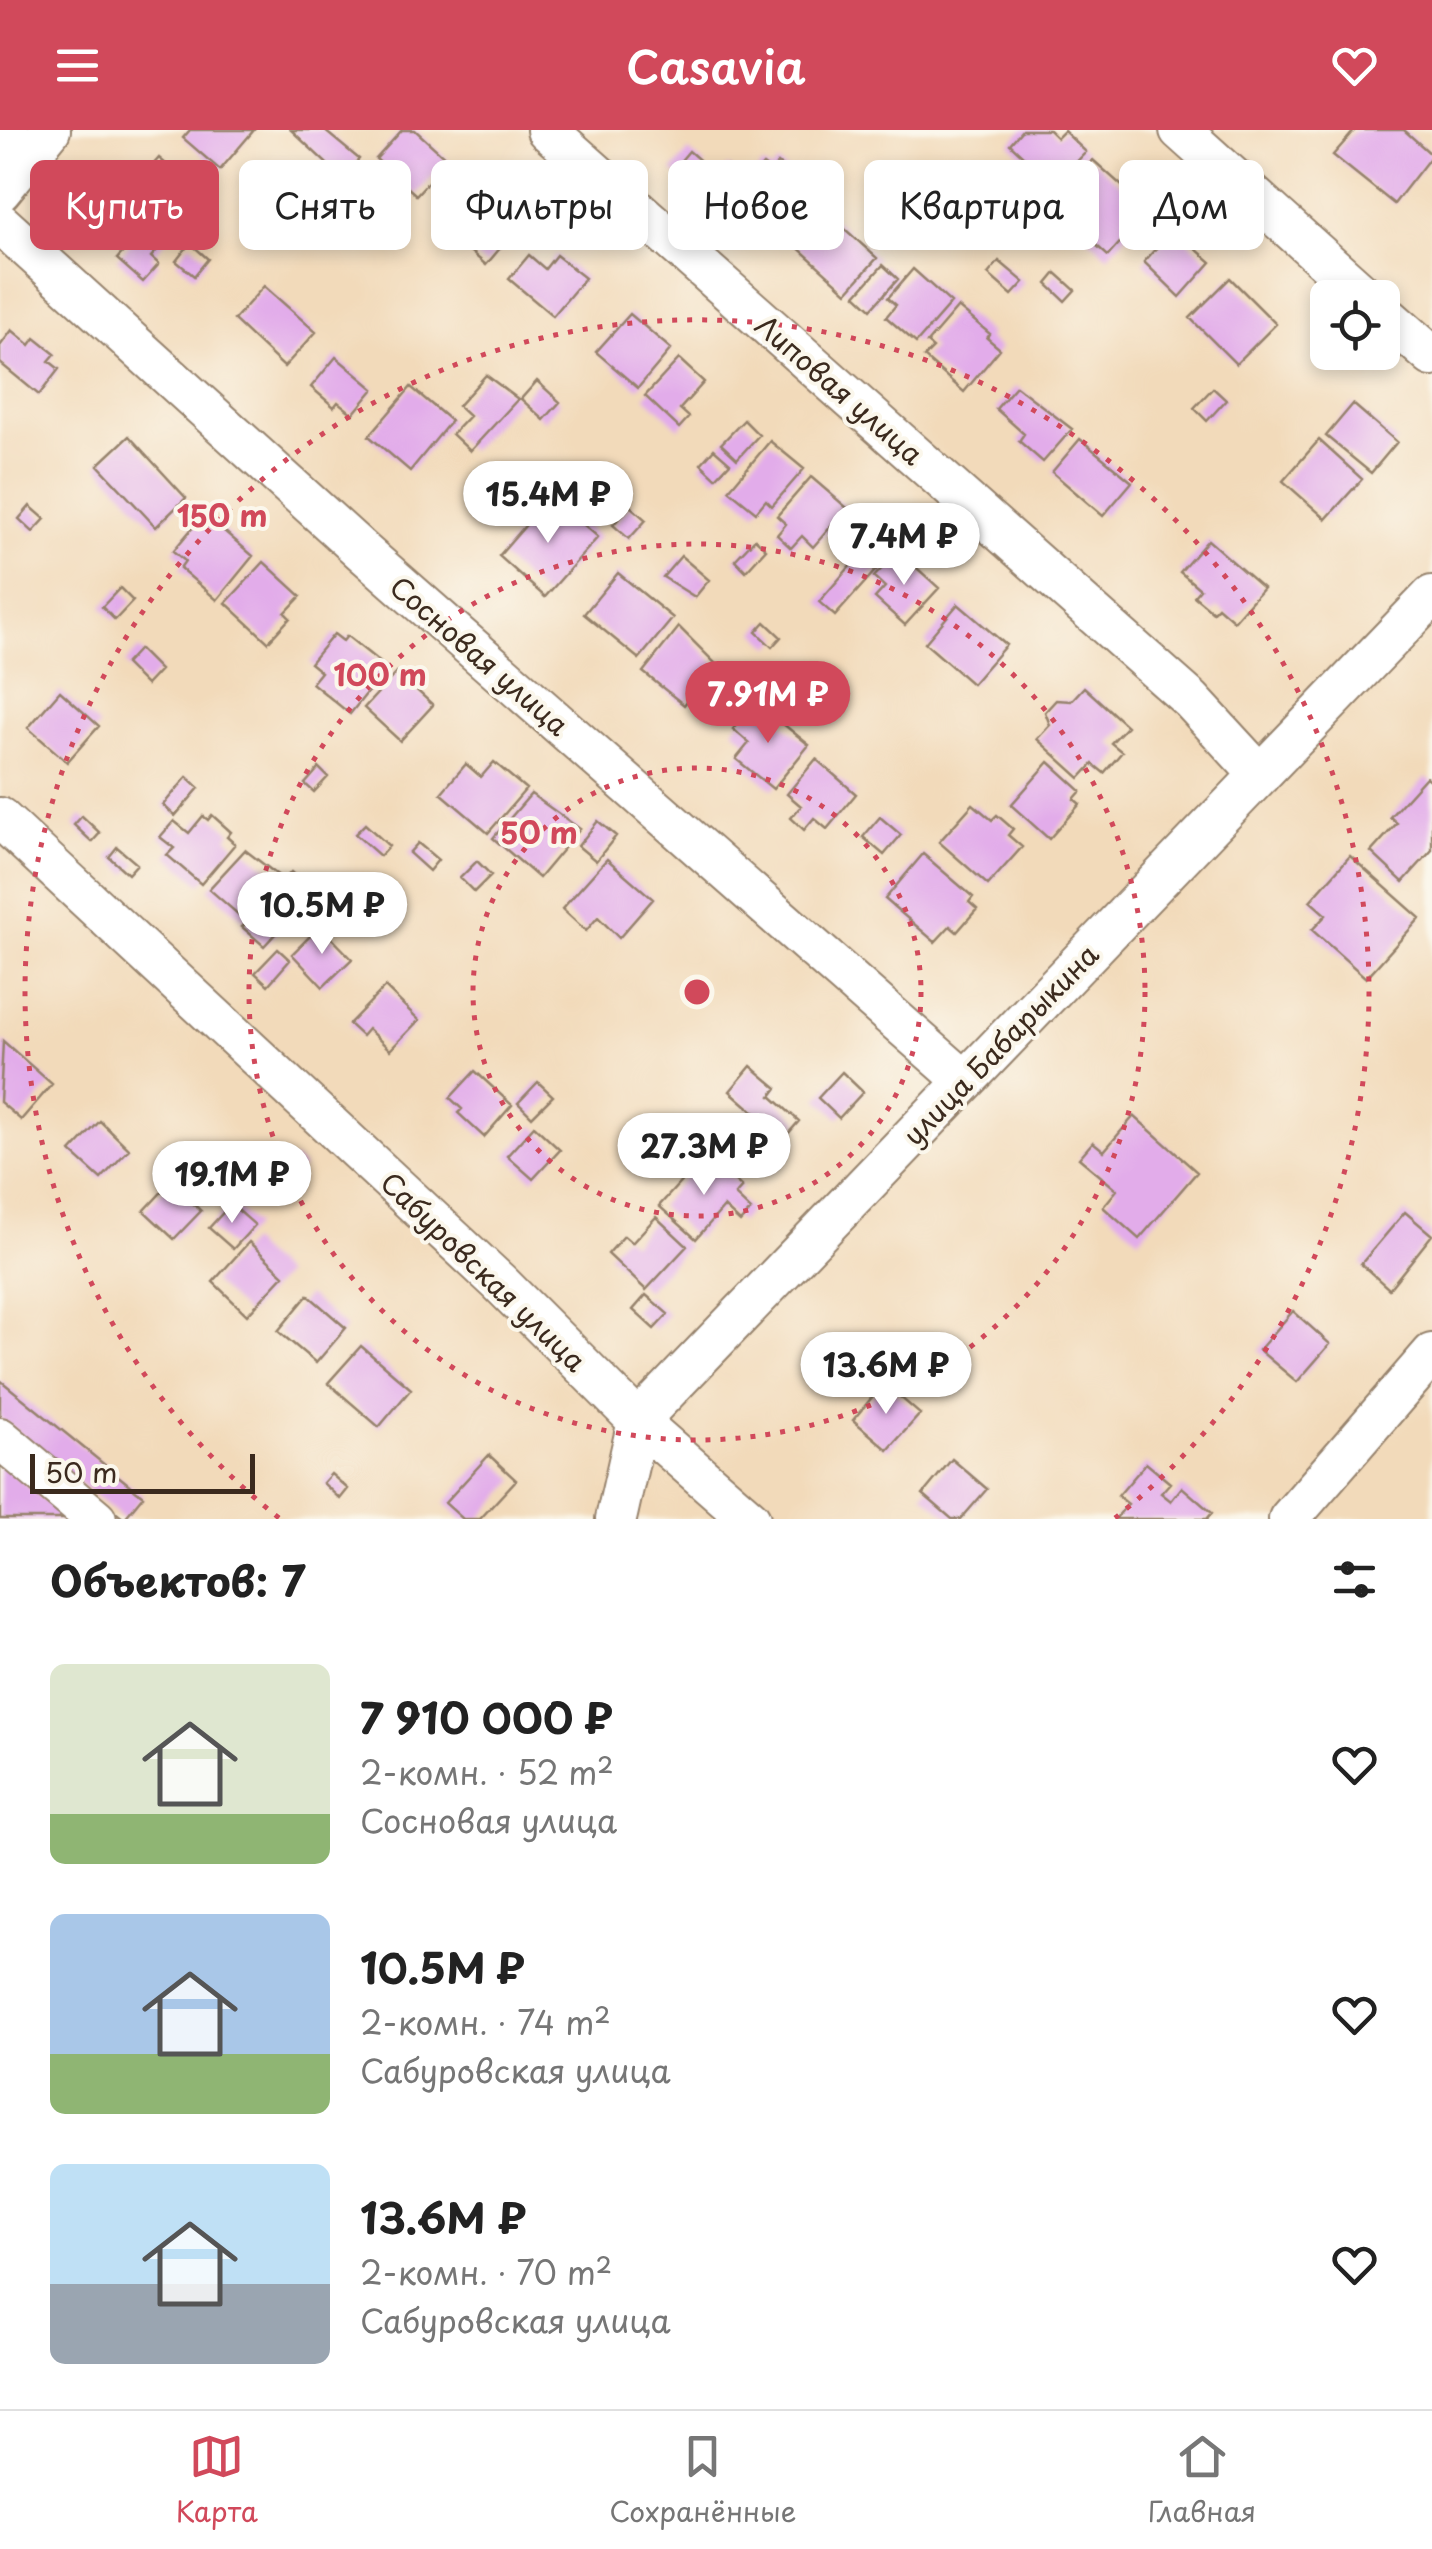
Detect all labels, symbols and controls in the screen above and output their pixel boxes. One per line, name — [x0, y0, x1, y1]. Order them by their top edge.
text: Casavia — [626, 31, 806, 99]
icon: menu — [50, 38, 105, 93]
icon: heart — [1327, 38, 1382, 93]
chip: Купить — [30, 160, 219, 250]
chip: Снять — [239, 160, 411, 250]
chip: Фильтры — [431, 160, 648, 250]
chip: Новое — [668, 160, 844, 250]
chip: Квартира — [864, 160, 1099, 250]
chip: Дом — [1119, 160, 1264, 250]
map controls — [1310, 280, 1400, 370]
button: locate — [1310, 280, 1400, 370]
street label: Липовая улица — [746, 304, 934, 475]
pin: 15.4M ₽ — [456, 461, 640, 546]
text: 15.4M ₽ — [485, 469, 611, 517]
text: 150 m — [177, 492, 267, 537]
pin: 7.4M ₽ — [823, 503, 985, 588]
text: 7.4M ₽ — [850, 511, 958, 559]
street label: Сосновая улица — [381, 565, 579, 745]
text: 100 m — [333, 651, 427, 696]
pin: 7.91M ₽ — [676, 661, 860, 746]
text: 7.91M ₽ — [707, 669, 829, 717]
text: 50 m — [500, 809, 578, 854]
pin: 10.5M ₽ — [230, 872, 414, 957]
text: 10.5M ₽ — [259, 880, 385, 928]
street label: улица Бабарыкина — [892, 933, 1108, 1155]
centre of rings — [679, 974, 715, 1010]
pin: 27.3M ₽ — [612, 1113, 796, 1198]
text: 27.3M ₽ — [640, 1121, 768, 1169]
pin: 19.1M ₽ — [140, 1141, 324, 1226]
text: 19.1M ₽ — [174, 1149, 290, 1197]
street label: Сабуровская улица — [371, 1161, 597, 1381]
pin: 13.6M ₽ — [794, 1332, 978, 1417]
text: 13.6M ₽ — [823, 1340, 949, 1388]
scale bar — [30, 1449, 255, 1494]
text: 50 m — [45, 1450, 118, 1493]
text: Объектов: 7 — [50, 1548, 306, 1611]
icon: filters — [1327, 1552, 1382, 1607]
text: 7 910 000 ₽ — [360, 1685, 613, 1748]
icon: home — [130, 1704, 250, 1824]
icon: heart — [1327, 1737, 1382, 1792]
text: 2-комн. · 52 m² — [360, 1748, 614, 1796]
text: Сосновая улица — [360, 1796, 617, 1844]
text: 10.5M ₽ — [360, 1935, 525, 1998]
icon: home — [130, 1954, 250, 2074]
icon: heart — [1327, 1987, 1382, 2042]
text: 2-комн. · 74 m² — [360, 1998, 611, 2046]
text: Сабуровская улица — [360, 2046, 671, 2094]
text: 13.6M ₽ — [360, 2185, 527, 2248]
icon: home — [130, 2204, 250, 2324]
icon: heart — [1327, 2237, 1382, 2292]
text: 2-комн. · 70 m² — [360, 2248, 612, 2296]
text: Сабуровская улица — [360, 2296, 671, 2344]
tab: Карта — [176, 2429, 258, 2532]
tab: Сохранённые — [609, 2429, 796, 2532]
tab: Главная — [1148, 2429, 1256, 2532]

